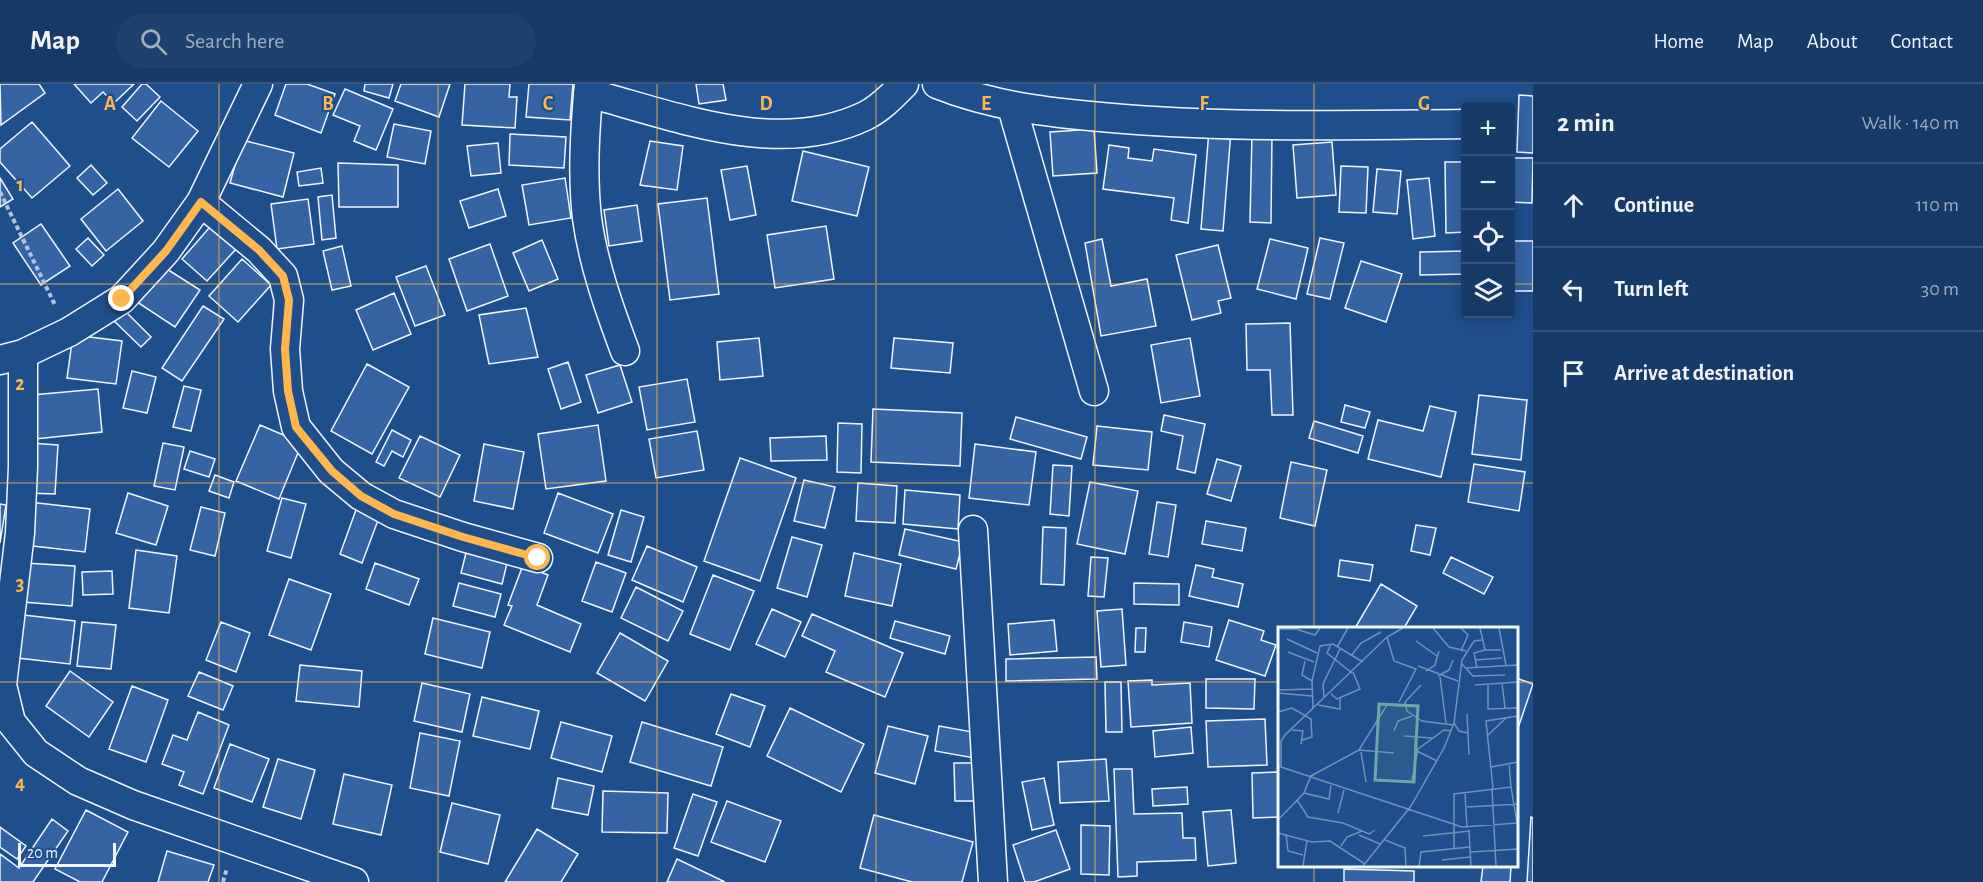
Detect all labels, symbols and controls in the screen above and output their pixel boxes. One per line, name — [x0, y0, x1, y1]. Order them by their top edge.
search box — [116, 14, 536, 68]
icon: search — [137, 25, 170, 58]
text: Map — [30, 27, 80, 55]
text: Search here — [185, 30, 284, 52]
text: Home — [1653, 31, 1704, 52]
text: Map — [1737, 31, 1774, 52]
text: About — [1807, 31, 1857, 52]
text: Contact — [1890, 31, 1953, 52]
text: A — [104, 94, 116, 114]
text: B — [322, 94, 334, 114]
text: C — [543, 94, 554, 114]
text: D — [759, 94, 773, 114]
text: E — [981, 94, 991, 114]
text: F — [1199, 94, 1209, 114]
text: G — [1418, 94, 1430, 114]
map controls — [1461, 102, 1515, 318]
button: + — [1461, 102, 1515, 156]
text: 2 min — [1557, 110, 1615, 136]
text: Walk · 140 m — [1861, 113, 1959, 133]
button: − — [1461, 156, 1515, 210]
text: 1 — [16, 175, 24, 195]
icon: ahead — [1557, 189, 1590, 222]
text: Continue — [1614, 194, 1694, 216]
text: 110 m — [1915, 195, 1959, 215]
button: locate — [1461, 210, 1515, 264]
button: layers — [1461, 264, 1515, 318]
icon: left — [1557, 273, 1590, 306]
text: Turn left — [1614, 278, 1688, 300]
text: 30 m — [1921, 279, 1959, 299]
route end — [108, 285, 134, 311]
icon: arrive — [1557, 357, 1590, 390]
text: Arrive at destination — [1614, 362, 1794, 384]
text: 2 — [15, 374, 25, 394]
route start — [524, 544, 550, 570]
text: 3 — [16, 574, 24, 594]
inset map — [1278, 627, 1518, 867]
text: 4 — [15, 773, 25, 793]
scale bar — [18, 840, 116, 868]
text: 20 m — [27, 845, 58, 861]

